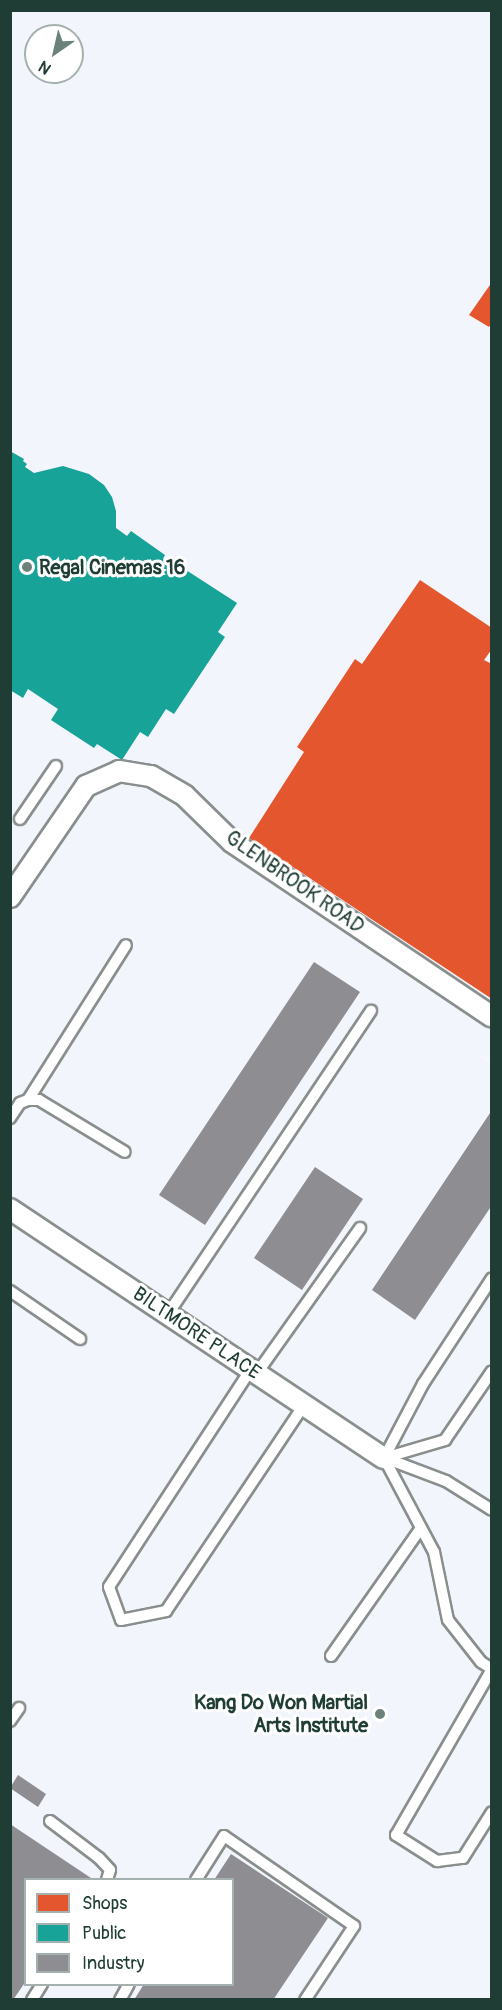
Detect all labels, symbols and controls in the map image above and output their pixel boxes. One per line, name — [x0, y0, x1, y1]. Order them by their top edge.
north arrow — [24, 24, 84, 84]
text: N — [35, 56, 55, 79]
place label: Regal Cinemas 16 — [39, 555, 185, 579]
marker: Regal Cinemas 16 — [20, 560, 34, 574]
street label: GLENBROOK ROAD — [221, 825, 369, 939]
street label: BILTMORE PLACE — [128, 1281, 266, 1385]
place label: Kang Do Won Martial Arts Institute — [194, 1690, 368, 1737]
marker: Kang Do Won Martial Arts Institute — [373, 1707, 387, 1721]
legend — [24, 1878, 234, 1986]
text: Shops — [82, 1892, 127, 1915]
text: Public — [82, 1922, 126, 1945]
text: Industry — [82, 1952, 145, 1975]

